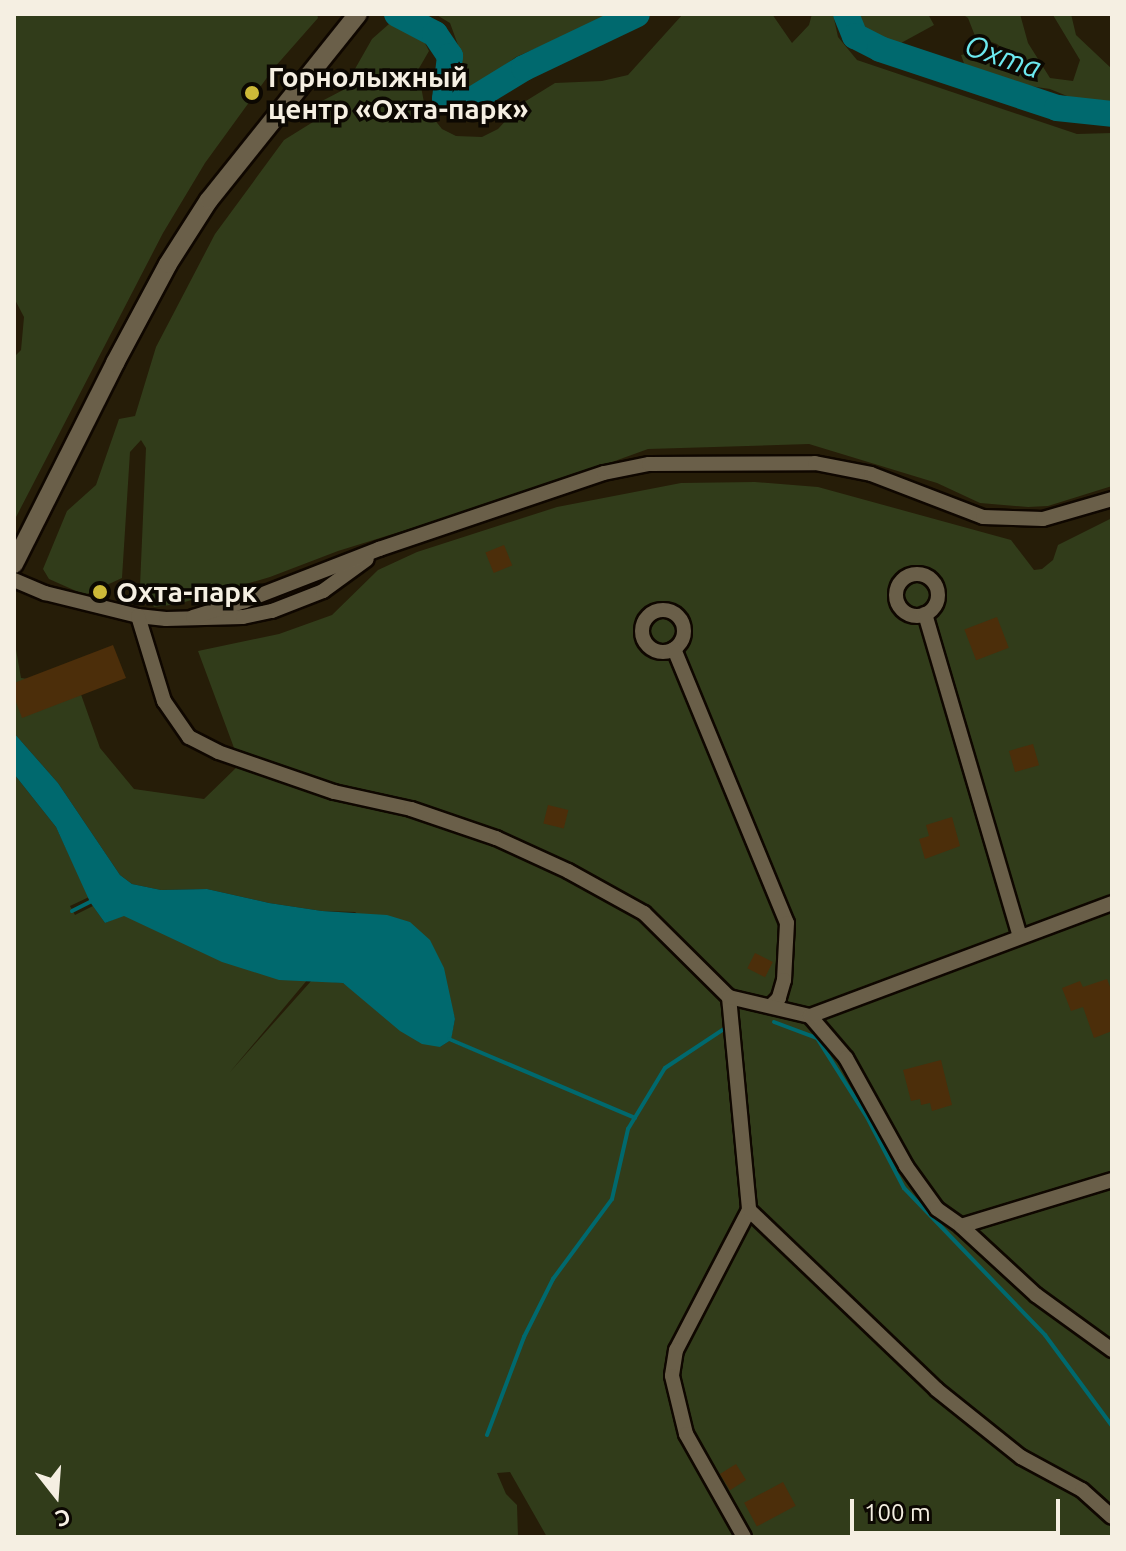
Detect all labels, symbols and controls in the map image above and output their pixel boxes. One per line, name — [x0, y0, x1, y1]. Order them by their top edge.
water label: Охта — [960, 26, 1046, 86]
place label: Горнолыжный центр «Охта-парк» — [268, 60, 528, 126]
marker: Горнолыжный центр «Охта-парк» — [243, 84, 261, 102]
place label: Охта-парк — [116, 575, 257, 609]
marker: Охта-парк — [91, 583, 109, 601]
north arrow — [16, 1455, 96, 1535]
scale bar — [854, 1483, 1064, 1533]
text: 100 m — [864, 1499, 931, 1526]
text: С — [53, 1504, 74, 1532]

